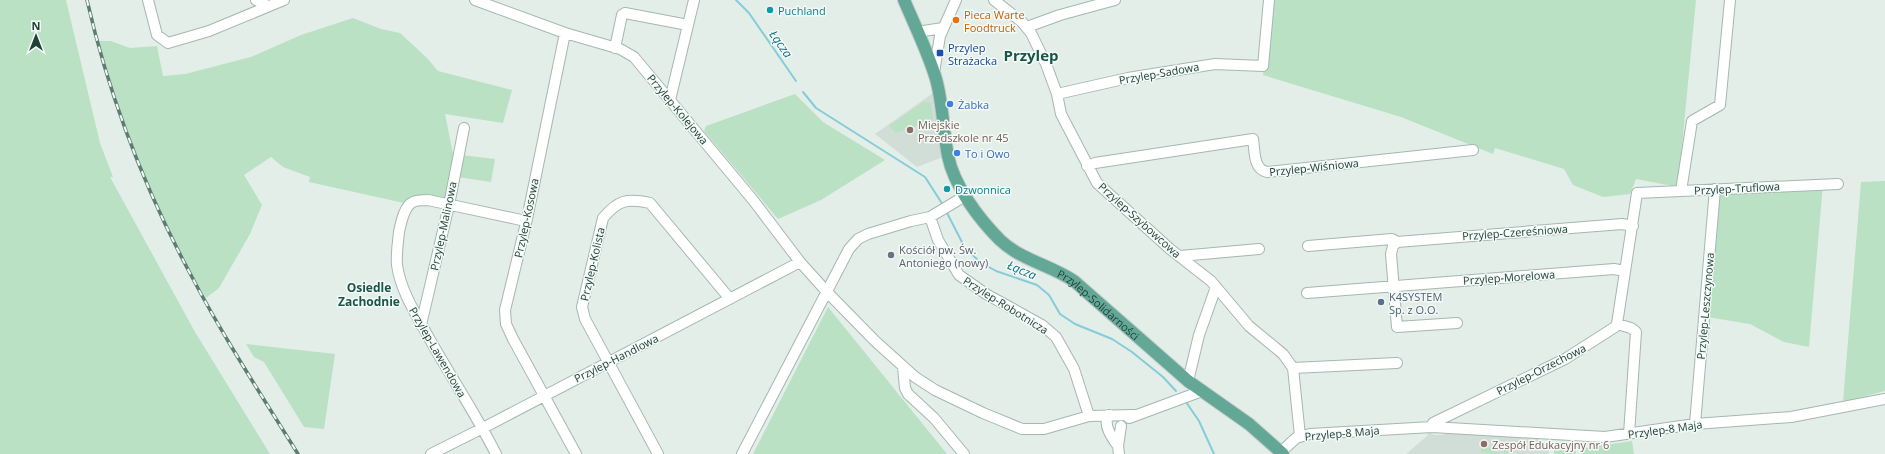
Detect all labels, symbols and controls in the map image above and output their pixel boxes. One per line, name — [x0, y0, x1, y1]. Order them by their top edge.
place label: Puchland — [778, 3, 826, 18]
marker: Puchland — [765, 5, 775, 15]
place label: Pieca Warte Foodtruck — [964, 7, 1025, 35]
marker: Pieca Warte Foodtruck — [951, 15, 961, 25]
north arrow — [16, 16, 56, 56]
text: N — [32, 18, 40, 33]
water label: Łącza — [765, 27, 797, 61]
place label: Przylep Strażacka — [948, 40, 997, 68]
district label: Przylep — [1003, 45, 1059, 65]
marker: Przylep Strażacka — [935, 48, 945, 58]
street label: Przylep-Sadowa — [1118, 59, 1200, 87]
street label: Przylep-Kolejowa — [644, 71, 712, 147]
place label: Żabka — [958, 97, 989, 112]
marker: Żabka — [945, 99, 955, 109]
place label: Miejskie Przedszkole nr 45 — [918, 117, 1008, 145]
marker: Miejskie Przedszkole nr 45 — [905, 125, 915, 135]
place label: To i Owo — [965, 146, 1010, 161]
marker: To i Owo — [952, 148, 962, 158]
street label: Przylep-Wiśniowa — [1268, 155, 1360, 179]
street label: Przylep-Kosowa — [510, 177, 542, 259]
street label: Przylep-Truflowa — [1694, 178, 1780, 198]
street label: Przylep-Szybowcowa — [1096, 179, 1184, 261]
street label: Przylep-Malinowa — [426, 180, 460, 272]
place label: Dzwonnica — [955, 182, 1011, 197]
marker: Dzwonnica — [942, 184, 952, 194]
street label: Przylep-Czereśniowa — [1462, 221, 1568, 243]
street label: Przylep-Kolista — [576, 226, 608, 302]
place label: Kościół pw. Św. Antoniego (nowy) — [899, 242, 988, 270]
marker: Kościół pw. Św. Antoniego (nowy) — [886, 250, 896, 260]
street label: Przylep-Leszczynowa — [1693, 252, 1717, 360]
water label: Łącza — [1005, 256, 1039, 284]
street label: Przylep-Solidarności — [1055, 265, 1143, 343]
street label: Przylep-Morelowa — [1462, 266, 1556, 288]
street label: Przylep-Robotnicza — [961, 273, 1051, 337]
district label: Osiedle Zachodnie — [338, 279, 400, 310]
place label: K4SYSTEM Sp. z O.O. — [1389, 289, 1442, 317]
marker: K4SYSTEM Sp. z O.O. — [1376, 297, 1386, 307]
street label: Przylep-Lawendowa — [406, 304, 470, 400]
street label: Przylep-Handlowa — [571, 330, 661, 386]
street label: Przylep-Orzechowa — [1494, 340, 1588, 398]
street label: Przylep-8 Maja — [1627, 416, 1703, 442]
street label: Przylep-8 Maja — [1304, 422, 1380, 444]
place label: Zespół Edukacyjny nr 6 — [1492, 437, 1609, 452]
marker: Zespół Edukacyjny nr 6 — [1479, 439, 1489, 449]

